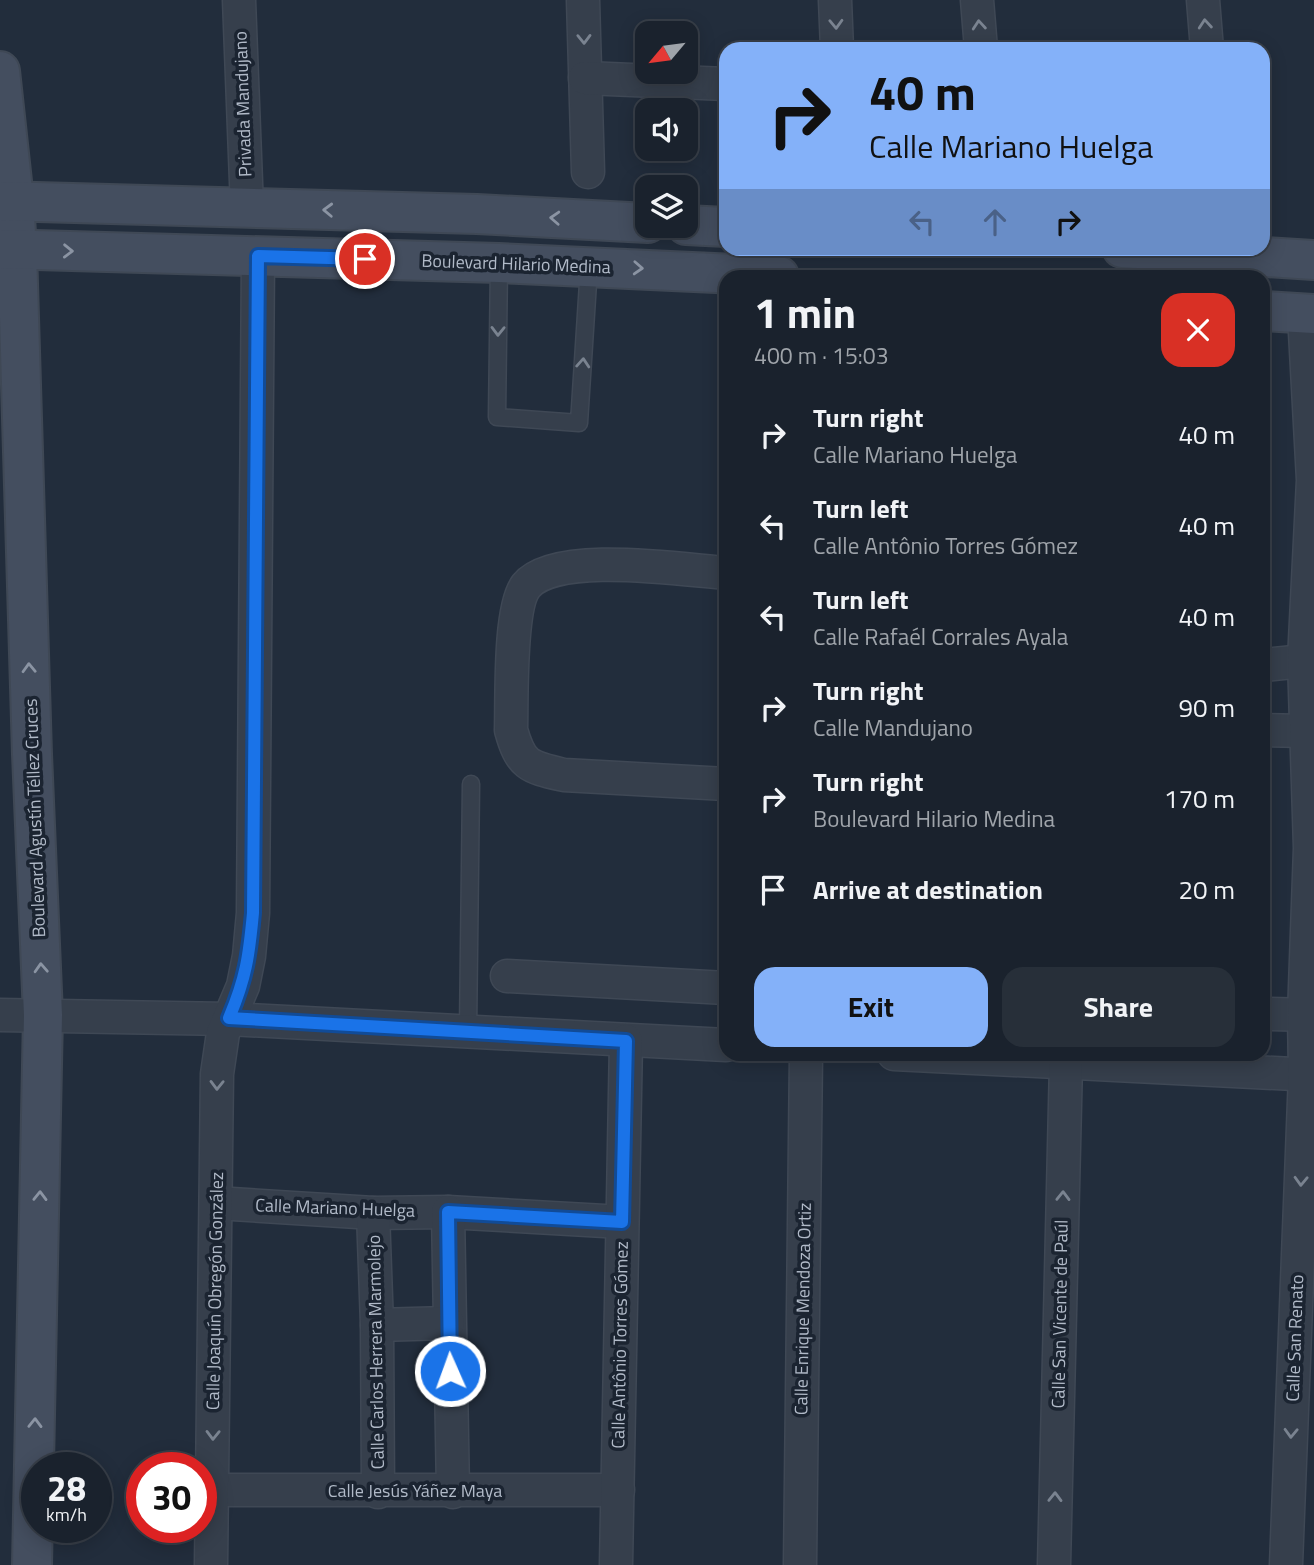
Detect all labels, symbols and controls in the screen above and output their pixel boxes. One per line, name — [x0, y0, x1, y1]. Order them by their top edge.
one-way arrow — [828, 19, 843, 30]
one-way arrow — [972, 19, 987, 30]
one-way arrow — [1198, 19, 1213, 30]
north arrow — [635, 21, 698, 84]
map controls — [635, 21, 698, 238]
street label: Privada Mandujano — [226, 31, 259, 177]
one-way arrow — [577, 34, 592, 45]
text: 40 m — [869, 54, 976, 129]
icon: right — [754, 70, 845, 161]
button: sound — [635, 98, 698, 161]
text: Calle Mariano Huelga — [869, 122, 1153, 170]
button: layers — [635, 175, 698, 238]
one-way arrow — [322, 202, 332, 218]
icon: left — [903, 203, 941, 241]
icon: ahead — [976, 203, 1014, 241]
icon: right — [1049, 203, 1087, 241]
one-way arrow — [549, 211, 560, 226]
pin — [335, 229, 395, 289]
icon: arrive — [346, 240, 384, 278]
one-way arrow — [63, 243, 74, 259]
street label: Boulevard Hilario Medina — [421, 247, 611, 280]
one-way arrow — [633, 261, 644, 276]
text: 1 min — [754, 280, 856, 344]
button: close — [1161, 293, 1235, 367]
one-way arrow — [490, 326, 506, 337]
text: 400 m · 15:03 — [754, 338, 889, 373]
one-way arrow — [575, 357, 590, 368]
text: Turn right — [813, 398, 924, 437]
text: 40 m — [1178, 415, 1235, 454]
icon: right — [754, 416, 792, 454]
text: Calle Mariano Huelga — [813, 437, 1017, 472]
text: Turn left — [813, 489, 908, 528]
text: 40 m — [1178, 506, 1235, 545]
icon: left — [754, 507, 792, 545]
text: Calle Antônio Torres Gómez — [813, 528, 1078, 563]
text: Turn left — [813, 580, 908, 619]
text: 40 m — [1178, 597, 1235, 636]
icon: left — [754, 598, 792, 636]
text: Calle Rafaél Corrales Ayala — [813, 619, 1068, 654]
one-way arrow — [22, 662, 37, 673]
text: Turn right — [813, 671, 924, 710]
text: 90 m — [1178, 688, 1235, 727]
icon: right — [754, 689, 792, 727]
street label: Boulevard Agustín Téllez Cruces — [17, 698, 52, 938]
text: Calle Mandujano — [813, 710, 973, 745]
text: Turn right — [813, 762, 924, 801]
text: 170 m — [1164, 779, 1235, 818]
icon: right — [754, 780, 792, 818]
text: Boulevard Hilario Medina — [813, 801, 1055, 836]
text: Arrive at destination — [813, 870, 1043, 909]
text: 20 m — [1178, 870, 1235, 909]
icon: arrive — [754, 871, 792, 909]
one-way arrow — [34, 963, 49, 974]
button: Exit — [754, 967, 988, 1047]
button: Share — [1002, 967, 1235, 1047]
one-way arrow — [209, 1080, 225, 1091]
street label: Calle Joaquín Obregón González — [199, 1172, 230, 1410]
one-way arrow — [1293, 1176, 1308, 1187]
one-way arrow — [32, 1190, 47, 1201]
one-way arrow — [1055, 1190, 1070, 1201]
street label: Calle Mariano Huelga — [255, 1191, 415, 1224]
street label: Calle Enrique Mendoza Ortiz — [787, 1203, 818, 1415]
street label: Calle San Vicente de Paúl — [1044, 1219, 1075, 1409]
street label: Calle Carlos Herrera Marmolejo — [360, 1235, 391, 1469]
street label: Calle Antônio Torres Gómez — [604, 1241, 635, 1449]
street label: Calle San Renato — [1279, 1274, 1310, 1402]
position arrow — [413, 1334, 487, 1408]
one-way arrow — [27, 1418, 42, 1429]
one-way arrow — [1283, 1427, 1298, 1438]
one-way arrow — [205, 1430, 221, 1441]
speed limit sign: 30 — [126, 1452, 217, 1543]
text: 28 — [47, 1461, 86, 1515]
street label: Calle Jesús Yáñez Maya — [328, 1477, 502, 1504]
one-way arrow — [1048, 1491, 1063, 1502]
text: km/h — [46, 1501, 87, 1528]

